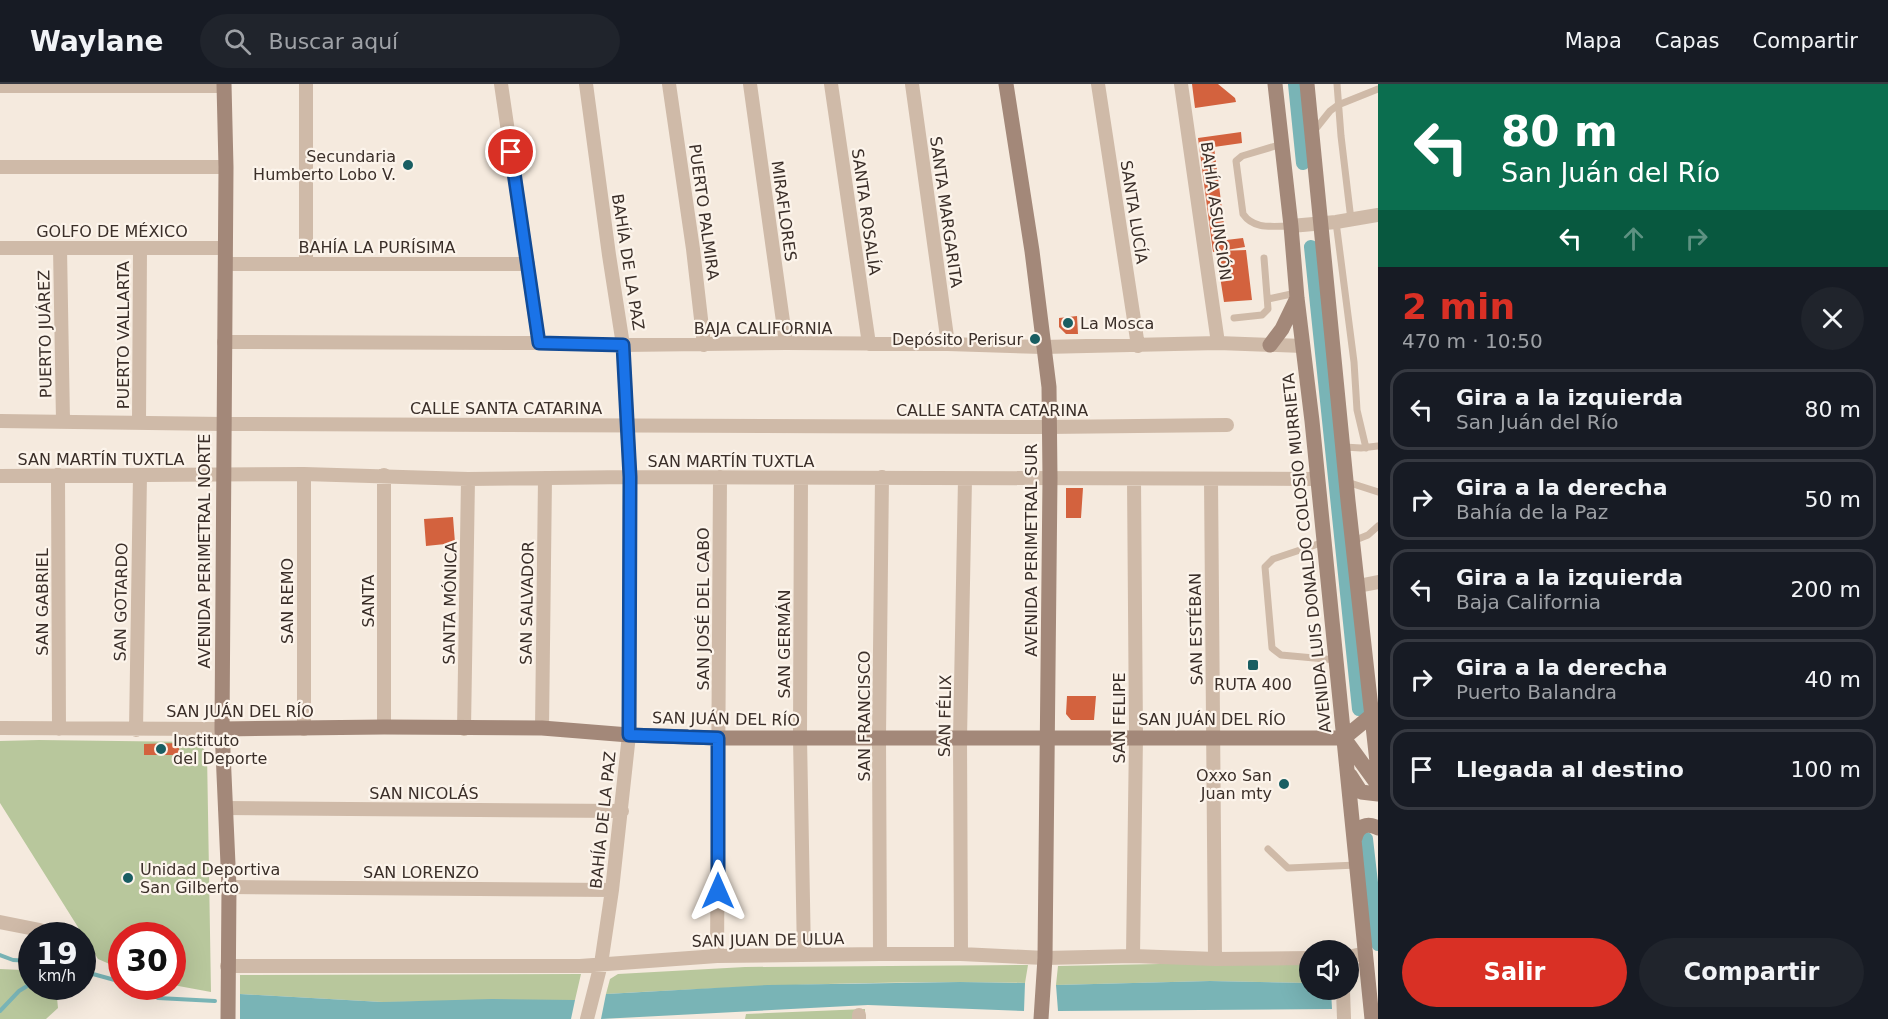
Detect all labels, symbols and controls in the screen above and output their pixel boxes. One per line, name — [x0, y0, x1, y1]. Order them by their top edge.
search box — [200, 14, 620, 68]
text: Waylane — [30, 25, 164, 58]
icon: search — [221, 25, 254, 58]
text: Buscar aquí — [269, 29, 398, 54]
text: Mapa — [1565, 29, 1622, 53]
text: Capas — [1655, 29, 1719, 53]
text: Compartir — [1752, 29, 1858, 53]
text: 80 m — [1501, 107, 1618, 156]
icon: left — [1402, 108, 1480, 186]
pin — [485, 126, 536, 177]
icon: arrive — [494, 135, 527, 168]
street label: SANTA MARGARITA — [926, 135, 966, 289]
street label: BAHÍA ASUNCIÓN — [1197, 140, 1235, 282]
street label: PUERTO PALMIRA — [685, 143, 723, 281]
place label: Secundaria Humberto Lobo V. — [253, 147, 396, 184]
street label: SANTA ROSALÍA — [848, 147, 884, 277]
text: San Juán del Río — [1501, 157, 1720, 188]
marker: Secundaria Humberto Lobo V. — [401, 158, 415, 172]
street label: MIRAFLORES — [768, 159, 800, 263]
street label: SANTA LUCÍA — [1116, 159, 1152, 265]
street label: BAHÍA DE LA PAZ — [608, 192, 648, 332]
street label: GOLFO DE MÉXICO — [36, 222, 188, 241]
icon: left — [1554, 222, 1587, 255]
icon: ahead — [1617, 222, 1650, 255]
icon: right — [1680, 222, 1713, 255]
street label: BAHÍA LA PURÍSIMA — [299, 238, 455, 257]
street label: PUERTO VALLARTA — [114, 261, 133, 409]
street label: PUERTO JUÁREZ — [34, 270, 56, 398]
text: 2 min — [1402, 286, 1515, 327]
button: close — [1801, 287, 1864, 350]
place label: La Mosca — [1080, 314, 1154, 333]
marker: La Mosca — [1061, 316, 1075, 330]
street label: BAJA CALIFORNIA — [694, 319, 832, 338]
text: 470 m · 10:50 — [1402, 329, 1543, 353]
place label: Depósito Perisur — [892, 330, 1023, 349]
marker: Depósito Perisur — [1028, 332, 1042, 346]
street label: AVENIDA LUIS DONALDO COLOSIO MURRIETA — [1279, 372, 1335, 734]
text: Gira a la izquierda — [1456, 385, 1683, 410]
icon: left — [1405, 393, 1438, 426]
text: 80 m — [1805, 397, 1861, 422]
street label: CALLE SANTA CATARINA — [410, 399, 602, 418]
street label: CALLE SANTA CATARINA — [896, 401, 1088, 420]
text: San Juán del Río — [1456, 410, 1618, 434]
street label: AVENIDA PERIMETRAL NORTE — [195, 434, 214, 668]
street label: AVENIDA PERIMETRAL SUR — [1022, 443, 1041, 657]
street label: SAN MARTÍN TUXTLA — [18, 450, 184, 469]
street label: SAN MARTÍN TUXTLA — [648, 452, 814, 471]
text: Gira a la derecha — [1456, 475, 1668, 500]
icon: right — [1405, 483, 1438, 516]
text: 50 m — [1805, 487, 1861, 512]
text: Bahía de la Paz — [1456, 500, 1608, 524]
street label: SAN JOSÉ DEL CABO — [694, 528, 713, 690]
street label: SANTA MÓNICA — [439, 541, 461, 665]
street label: SAN SALVADOR — [516, 541, 538, 665]
street label: SAN GOTARDO — [110, 542, 132, 662]
street label: SAN GABRIEL — [33, 548, 52, 656]
street label: SAN REMO — [278, 558, 297, 644]
text: Gira a la izquierda — [1456, 565, 1683, 590]
street label: SAN ESTÉBAN — [1186, 573, 1206, 685]
icon: left — [1405, 573, 1438, 606]
street label: SANTA — [359, 575, 378, 627]
text: 200 m — [1791, 577, 1861, 602]
street label: SAN GERMÁN — [775, 590, 794, 698]
text: Baja California — [1456, 590, 1601, 614]
street label: SAN FRANCISCO — [855, 651, 874, 781]
text: Gira a la derecha — [1456, 655, 1668, 680]
marker: RUTA 400 — [1246, 658, 1260, 672]
icon: right — [1405, 663, 1438, 696]
text: 40 m — [1805, 667, 1861, 692]
street label: SAN FELIPE — [1110, 672, 1129, 764]
street label: SAN FÉLIX — [935, 675, 955, 757]
place label: RUTA 400 — [1214, 675, 1292, 694]
text: Puerto Balandra — [1456, 680, 1617, 704]
street label: SAN JUÁN DEL RÍO — [166, 702, 314, 721]
street label: SAN JUÁN DEL RÍO — [652, 708, 800, 730]
street label: SAN JUÁN DEL RÍO — [1138, 710, 1286, 729]
place label: Instituto del Deporte — [173, 731, 267, 768]
marker: Instituto del Deporte — [154, 742, 168, 756]
street label: BAHÍA DE LA PAZ — [586, 750, 620, 890]
icon: arrive — [1405, 753, 1438, 786]
text: Llegada al destino — [1456, 757, 1684, 782]
text: 100 m — [1791, 757, 1861, 782]
place label: Oxxo San Juan mty — [1196, 766, 1272, 803]
marker: Oxxo San Juan mty — [1277, 777, 1291, 791]
street label: SAN NICOLÁS — [369, 784, 479, 803]
position arrow — [686, 859, 750, 923]
place label: Unidad Deportiva San Gilberto — [140, 860, 280, 897]
street label: SAN LORENZO — [363, 863, 479, 882]
marker: Unidad Deportiva San Gilberto — [121, 871, 135, 885]
speed limit sign: 30 — [108, 922, 186, 1000]
street label: SAN JUAN DE ULUA — [691, 929, 845, 951]
text: 19 — [36, 936, 78, 971]
button: Salir — [1402, 938, 1627, 1007]
button: Compartir — [1639, 938, 1864, 1007]
map controls — [1299, 940, 1359, 1000]
button: sound — [1299, 940, 1359, 1000]
text: km/h — [38, 967, 76, 985]

